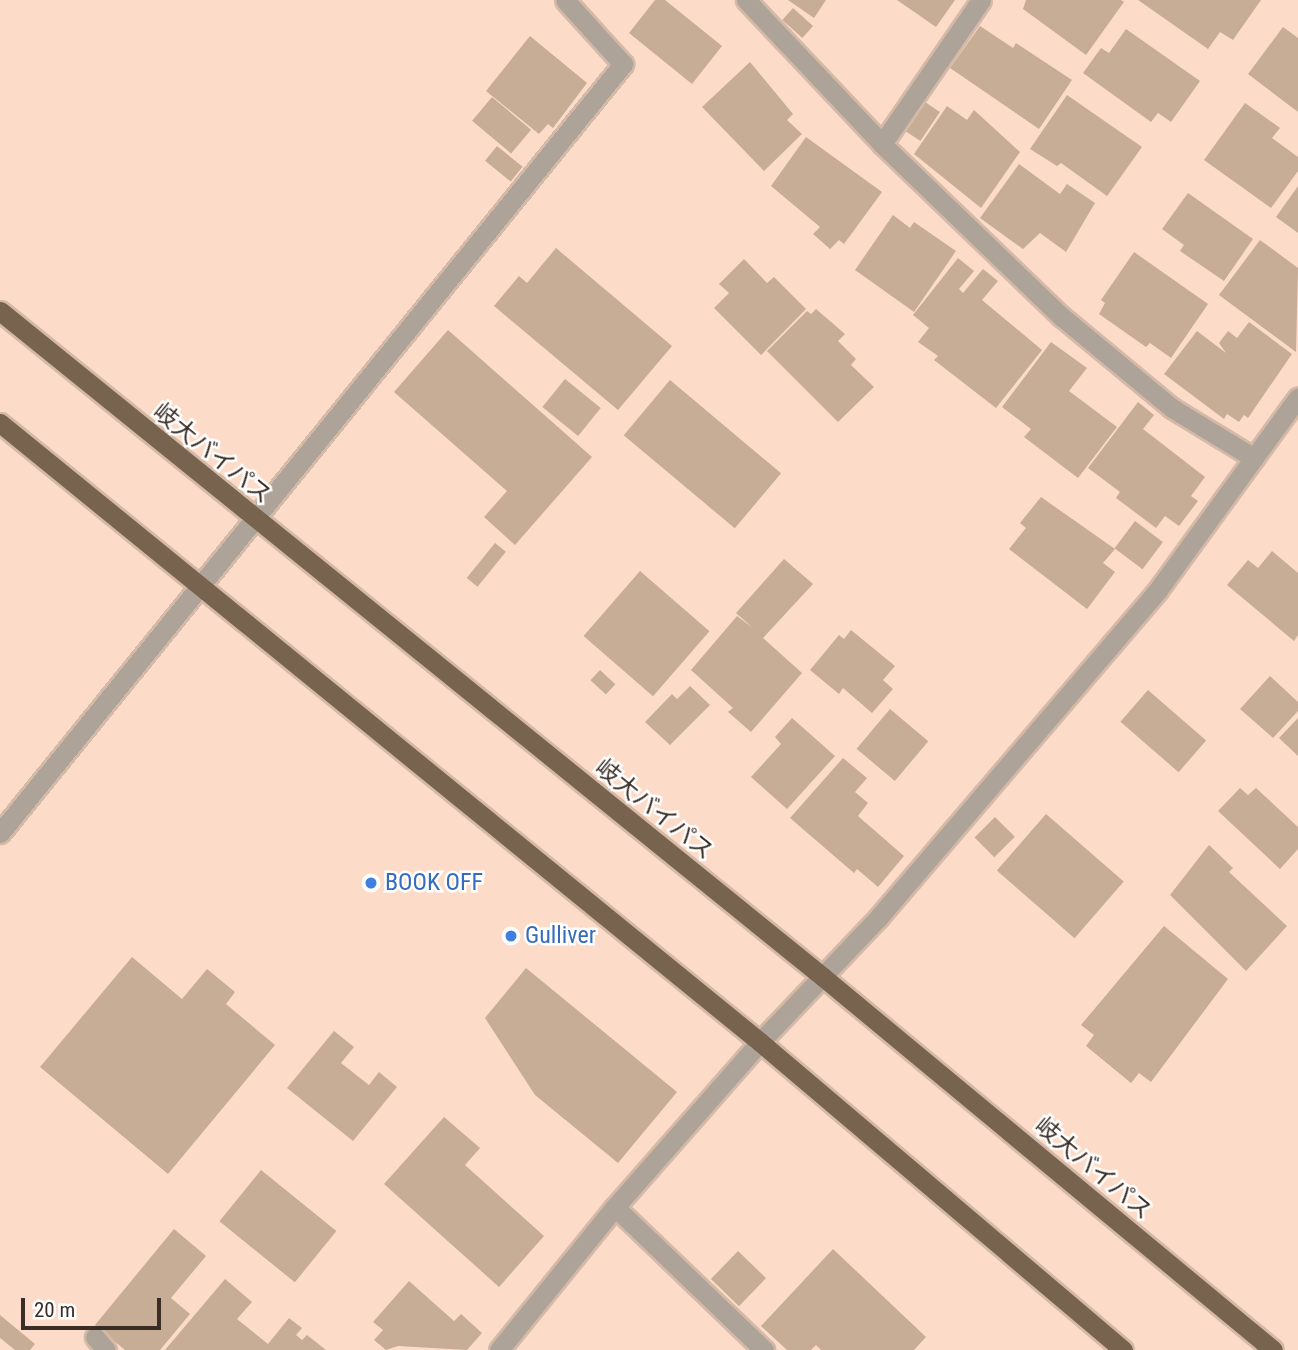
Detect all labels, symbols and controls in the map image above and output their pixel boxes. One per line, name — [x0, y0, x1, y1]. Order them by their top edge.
street label: 岐大バイパス — [147, 397, 277, 511]
street label: 岐大バイパス — [589, 753, 719, 867]
place label: BOOK OFF — [385, 869, 483, 897]
marker: BOOK OFF — [363, 875, 379, 891]
place label: Gulliver — [525, 922, 596, 950]
marker: Gulliver — [503, 928, 519, 944]
street label: 岐大バイパス — [1029, 1112, 1157, 1226]
scale bar — [24, 1284, 164, 1328]
text: 20 m — [34, 1298, 75, 1322]

